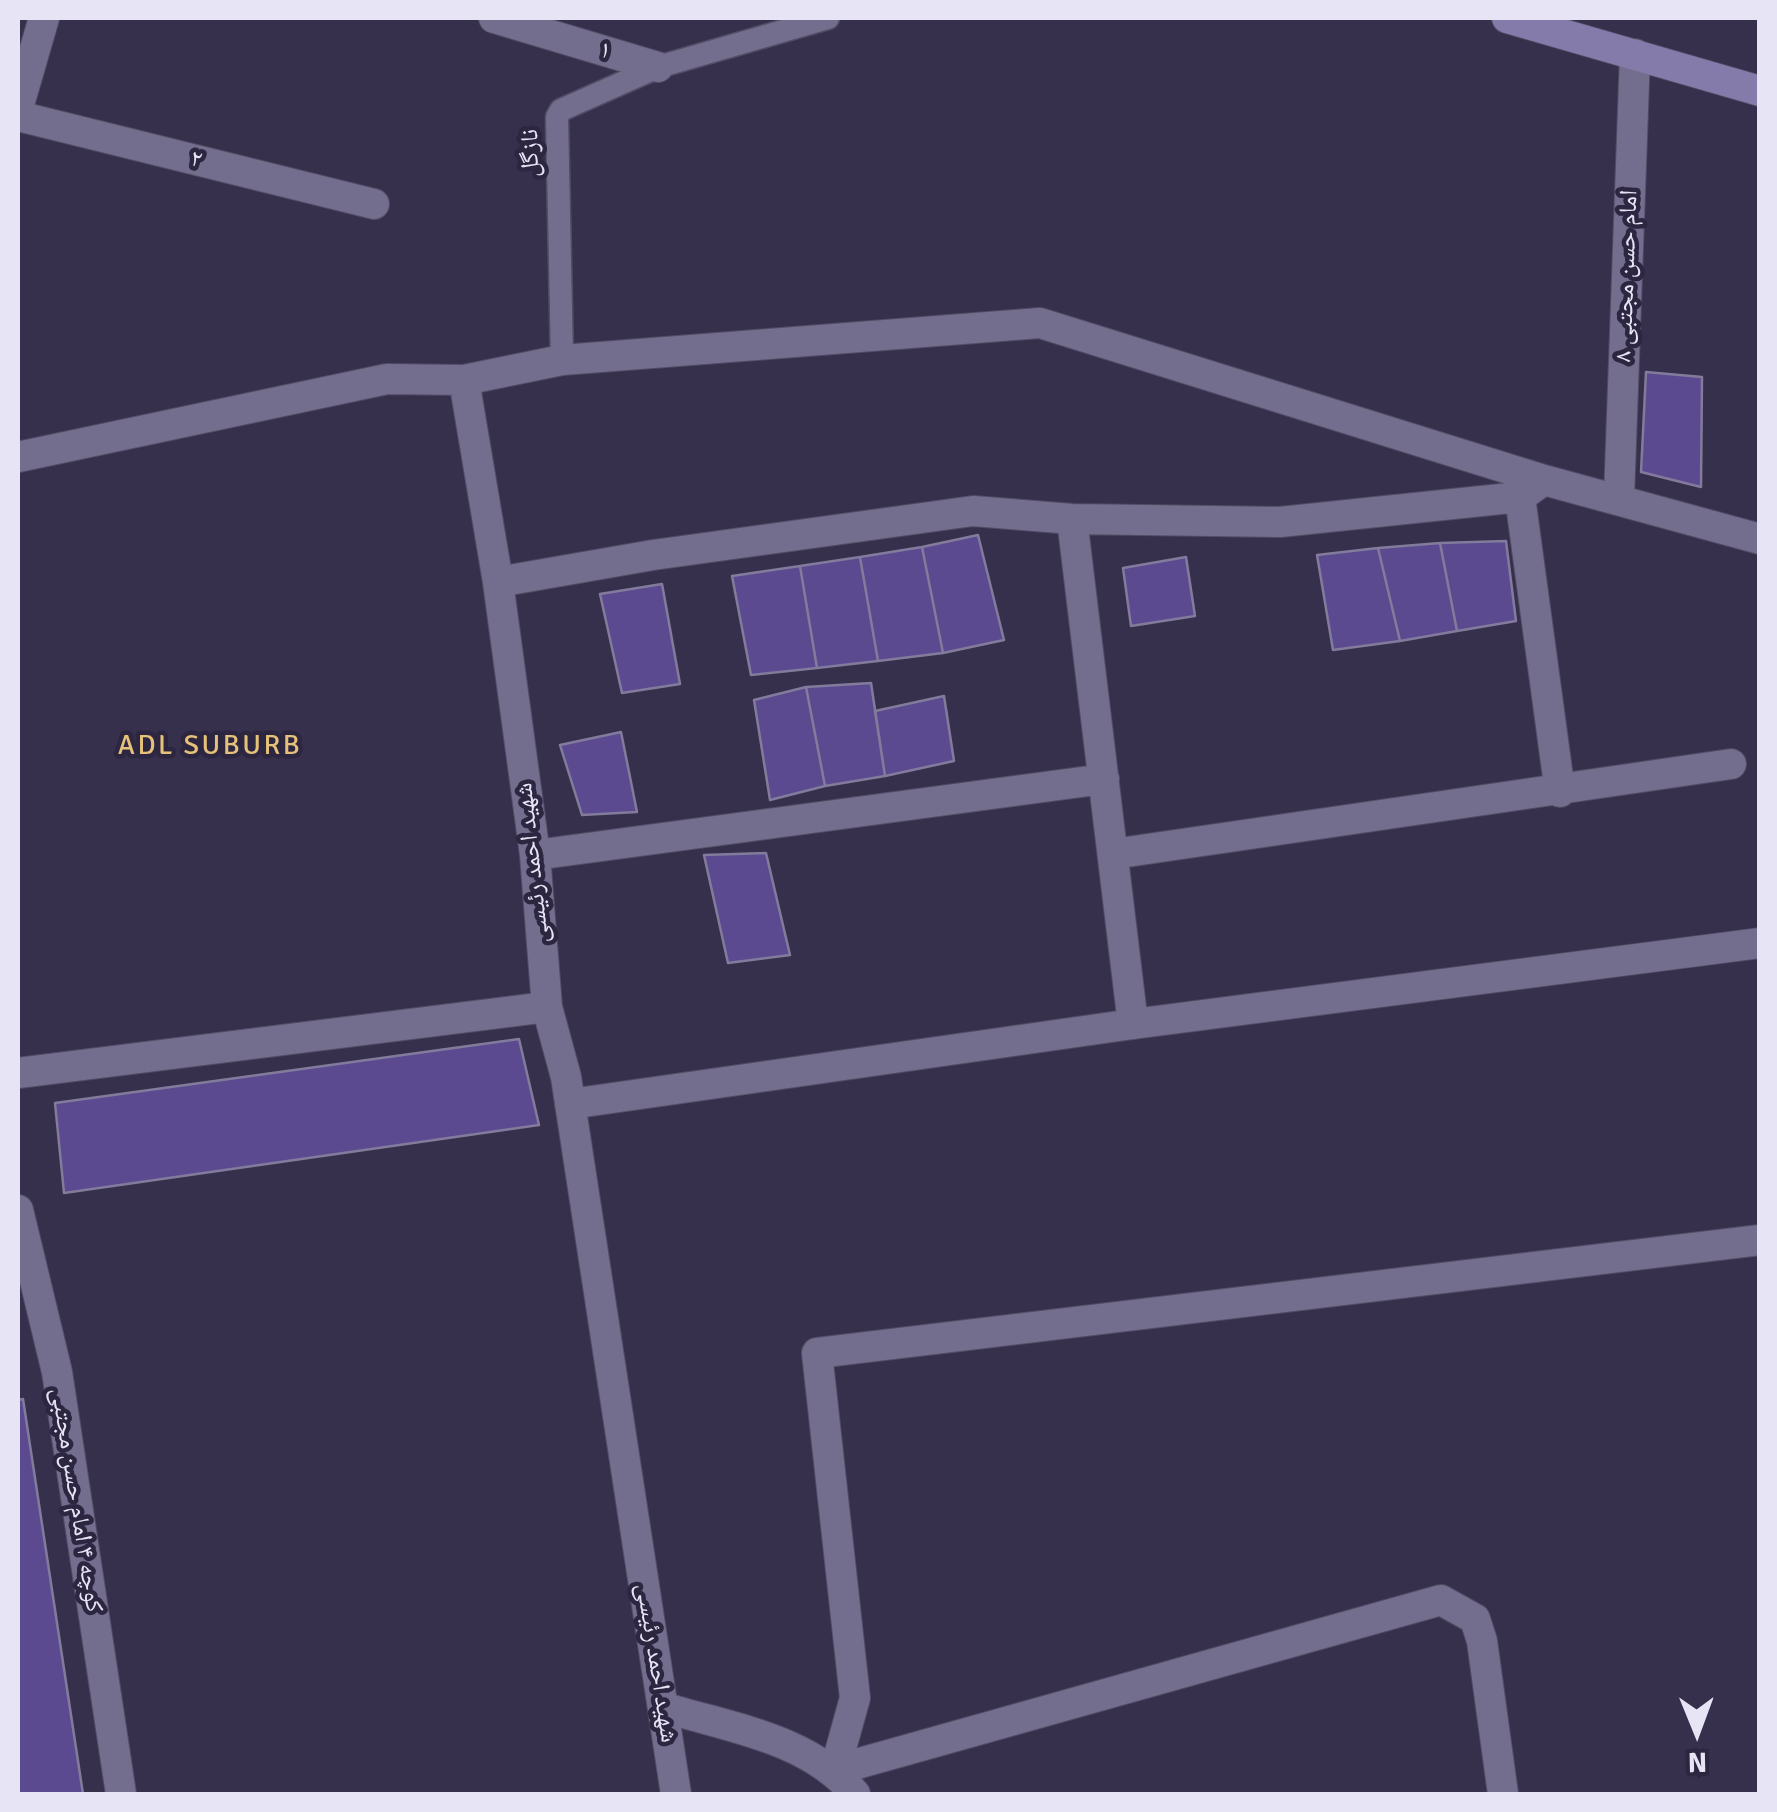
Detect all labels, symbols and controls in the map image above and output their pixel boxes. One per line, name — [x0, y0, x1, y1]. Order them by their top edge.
street label: ۱ — [595, 35, 615, 67]
street label: نازگل — [516, 129, 546, 177]
street label: ۲ — [187, 144, 205, 176]
street label: امام حسن مجتبی ۸ — [1609, 189, 1645, 363]
district label: ADL SUBURB — [118, 730, 302, 764]
street label: شهید احمد رئیسی — [510, 781, 556, 945]
street label: کوچه ۴ امام حسن مجتبی — [43, 1386, 109, 1614]
street label: شهید احمد رئیسی — [629, 1581, 683, 1745]
north arrow — [1647, 1682, 1747, 1782]
text: N — [1687, 1745, 1708, 1779]

